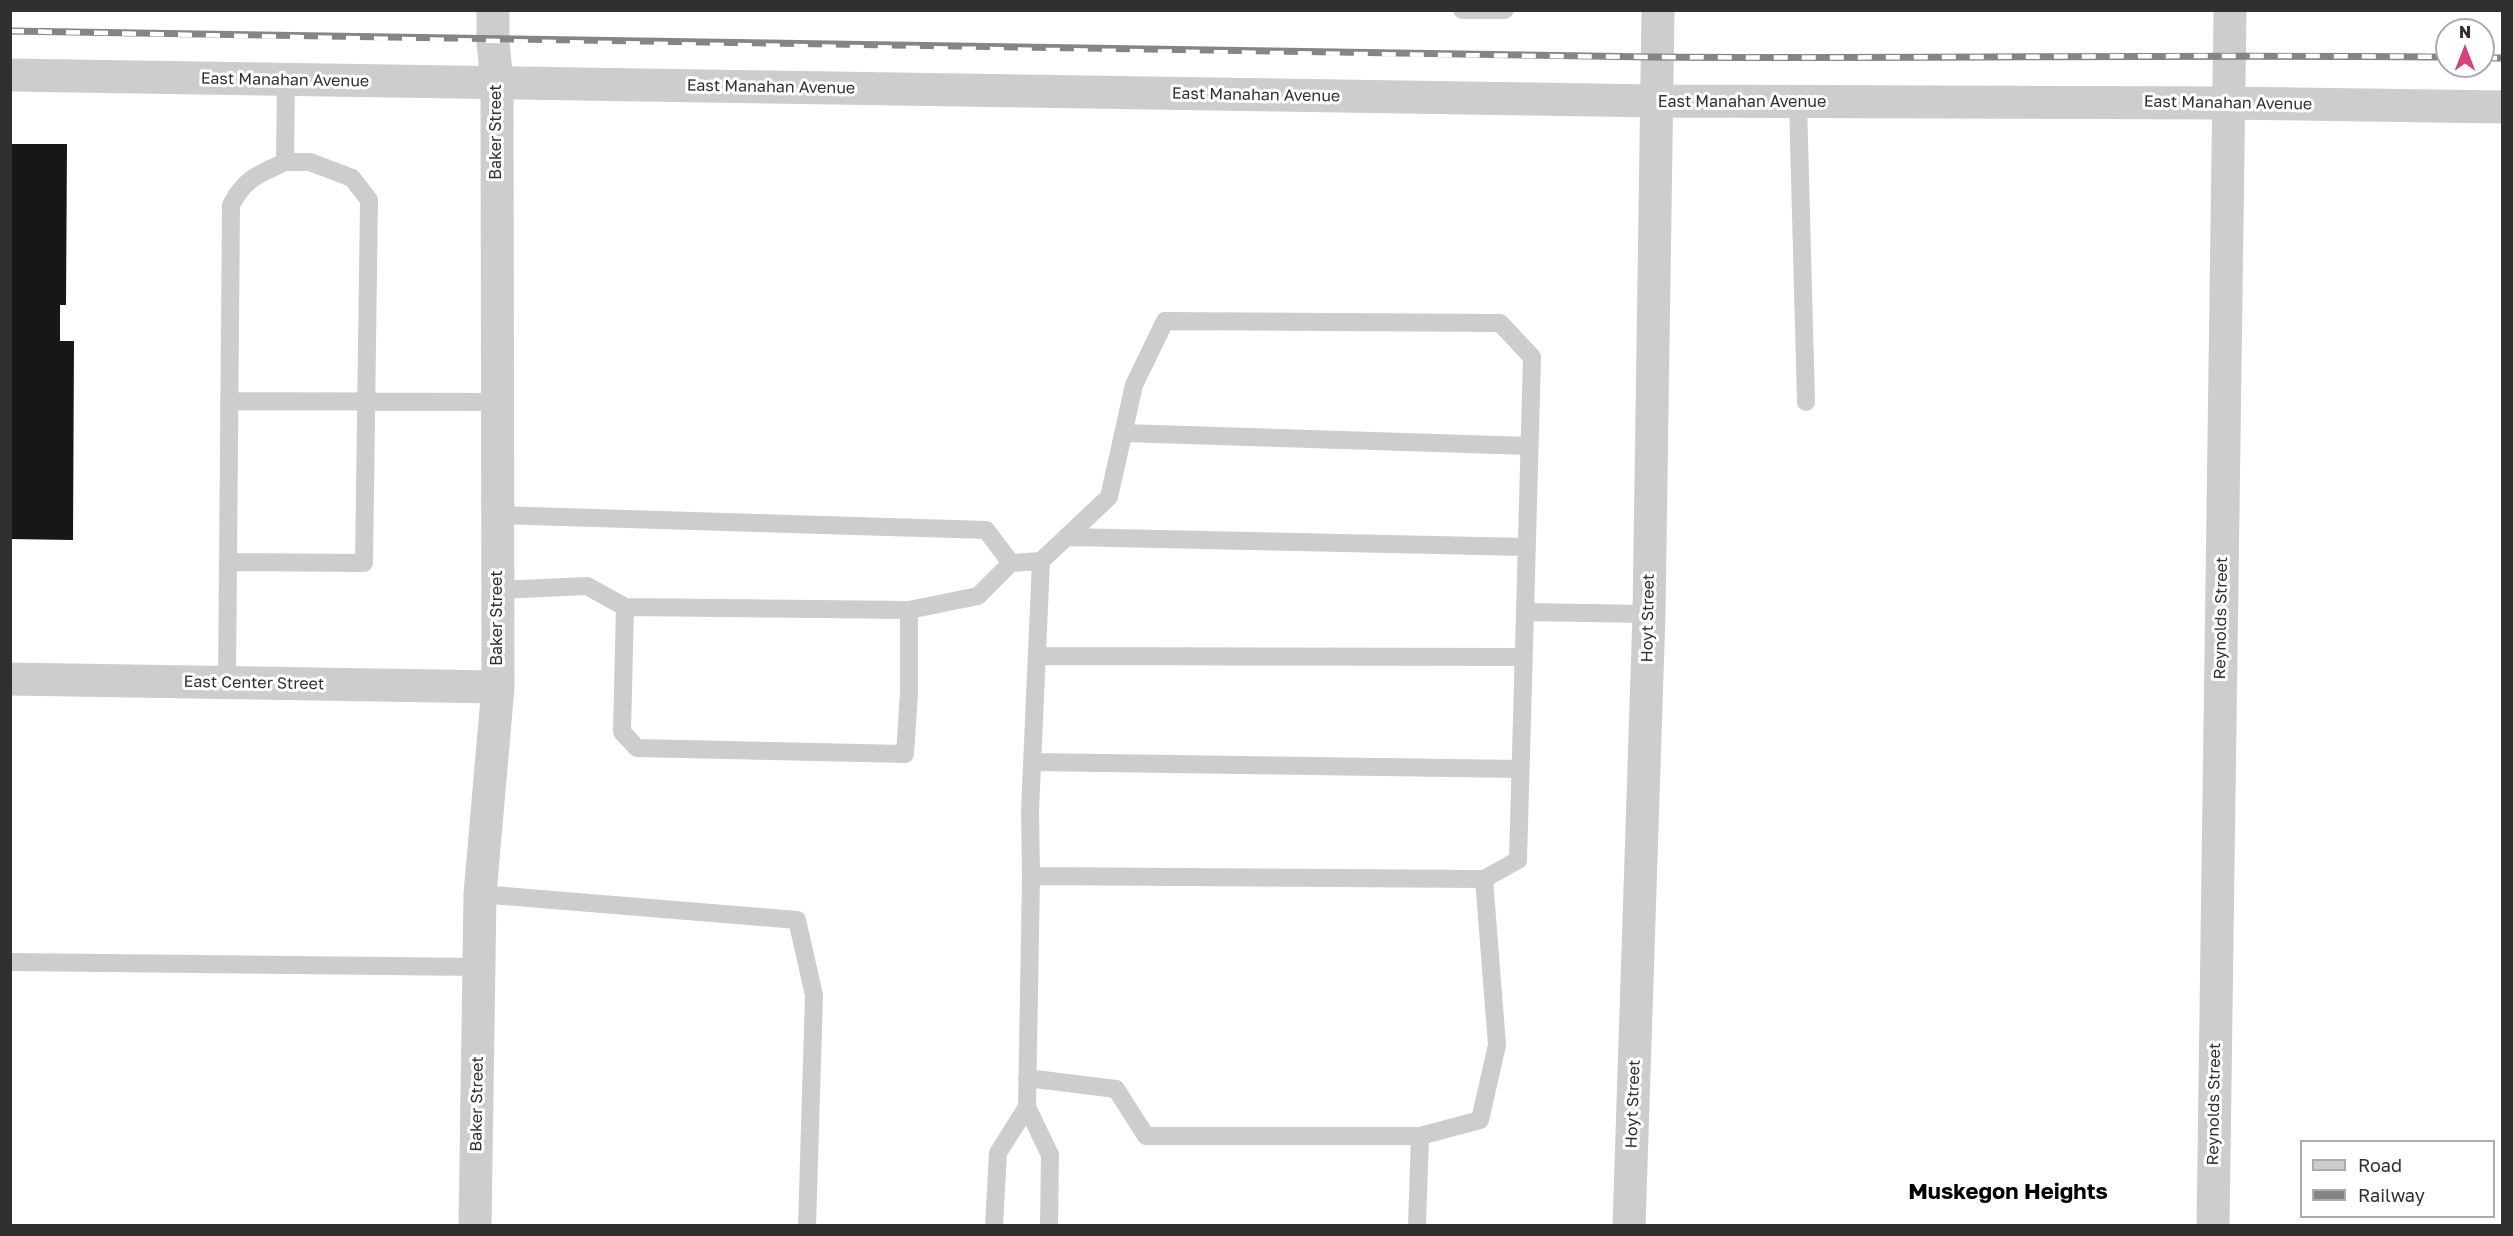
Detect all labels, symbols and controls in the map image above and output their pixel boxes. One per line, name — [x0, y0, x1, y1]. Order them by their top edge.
north arrow — [2435, 18, 2495, 78]
text: N — [2459, 22, 2471, 42]
street label: East Manahan Avenue — [201, 69, 369, 91]
street label: East Manahan Avenue — [687, 76, 855, 98]
street label: Baker Street — [486, 84, 506, 180]
street label: East Manahan Avenue — [1172, 84, 1340, 106]
street label: East Manahan Avenue — [1658, 92, 1826, 112]
street label: East Manahan Avenue — [2144, 92, 2312, 114]
street label: Reynolds Street — [2210, 556, 2232, 680]
street label: Baker Street — [487, 570, 507, 666]
street label: Hoyt Street — [1638, 574, 1658, 662]
street label: East Center Street — [184, 672, 324, 694]
street label: Reynolds Street — [2203, 1042, 2225, 1166]
street label: Baker Street — [467, 1056, 487, 1152]
street label: Hoyt Street — [1622, 1059, 1644, 1149]
legend — [2300, 1140, 2495, 1218]
text: Road — [2358, 1154, 2402, 1176]
district label: Muskegon Heights — [1908, 1179, 2108, 1205]
text: Railway — [2358, 1184, 2425, 1206]

